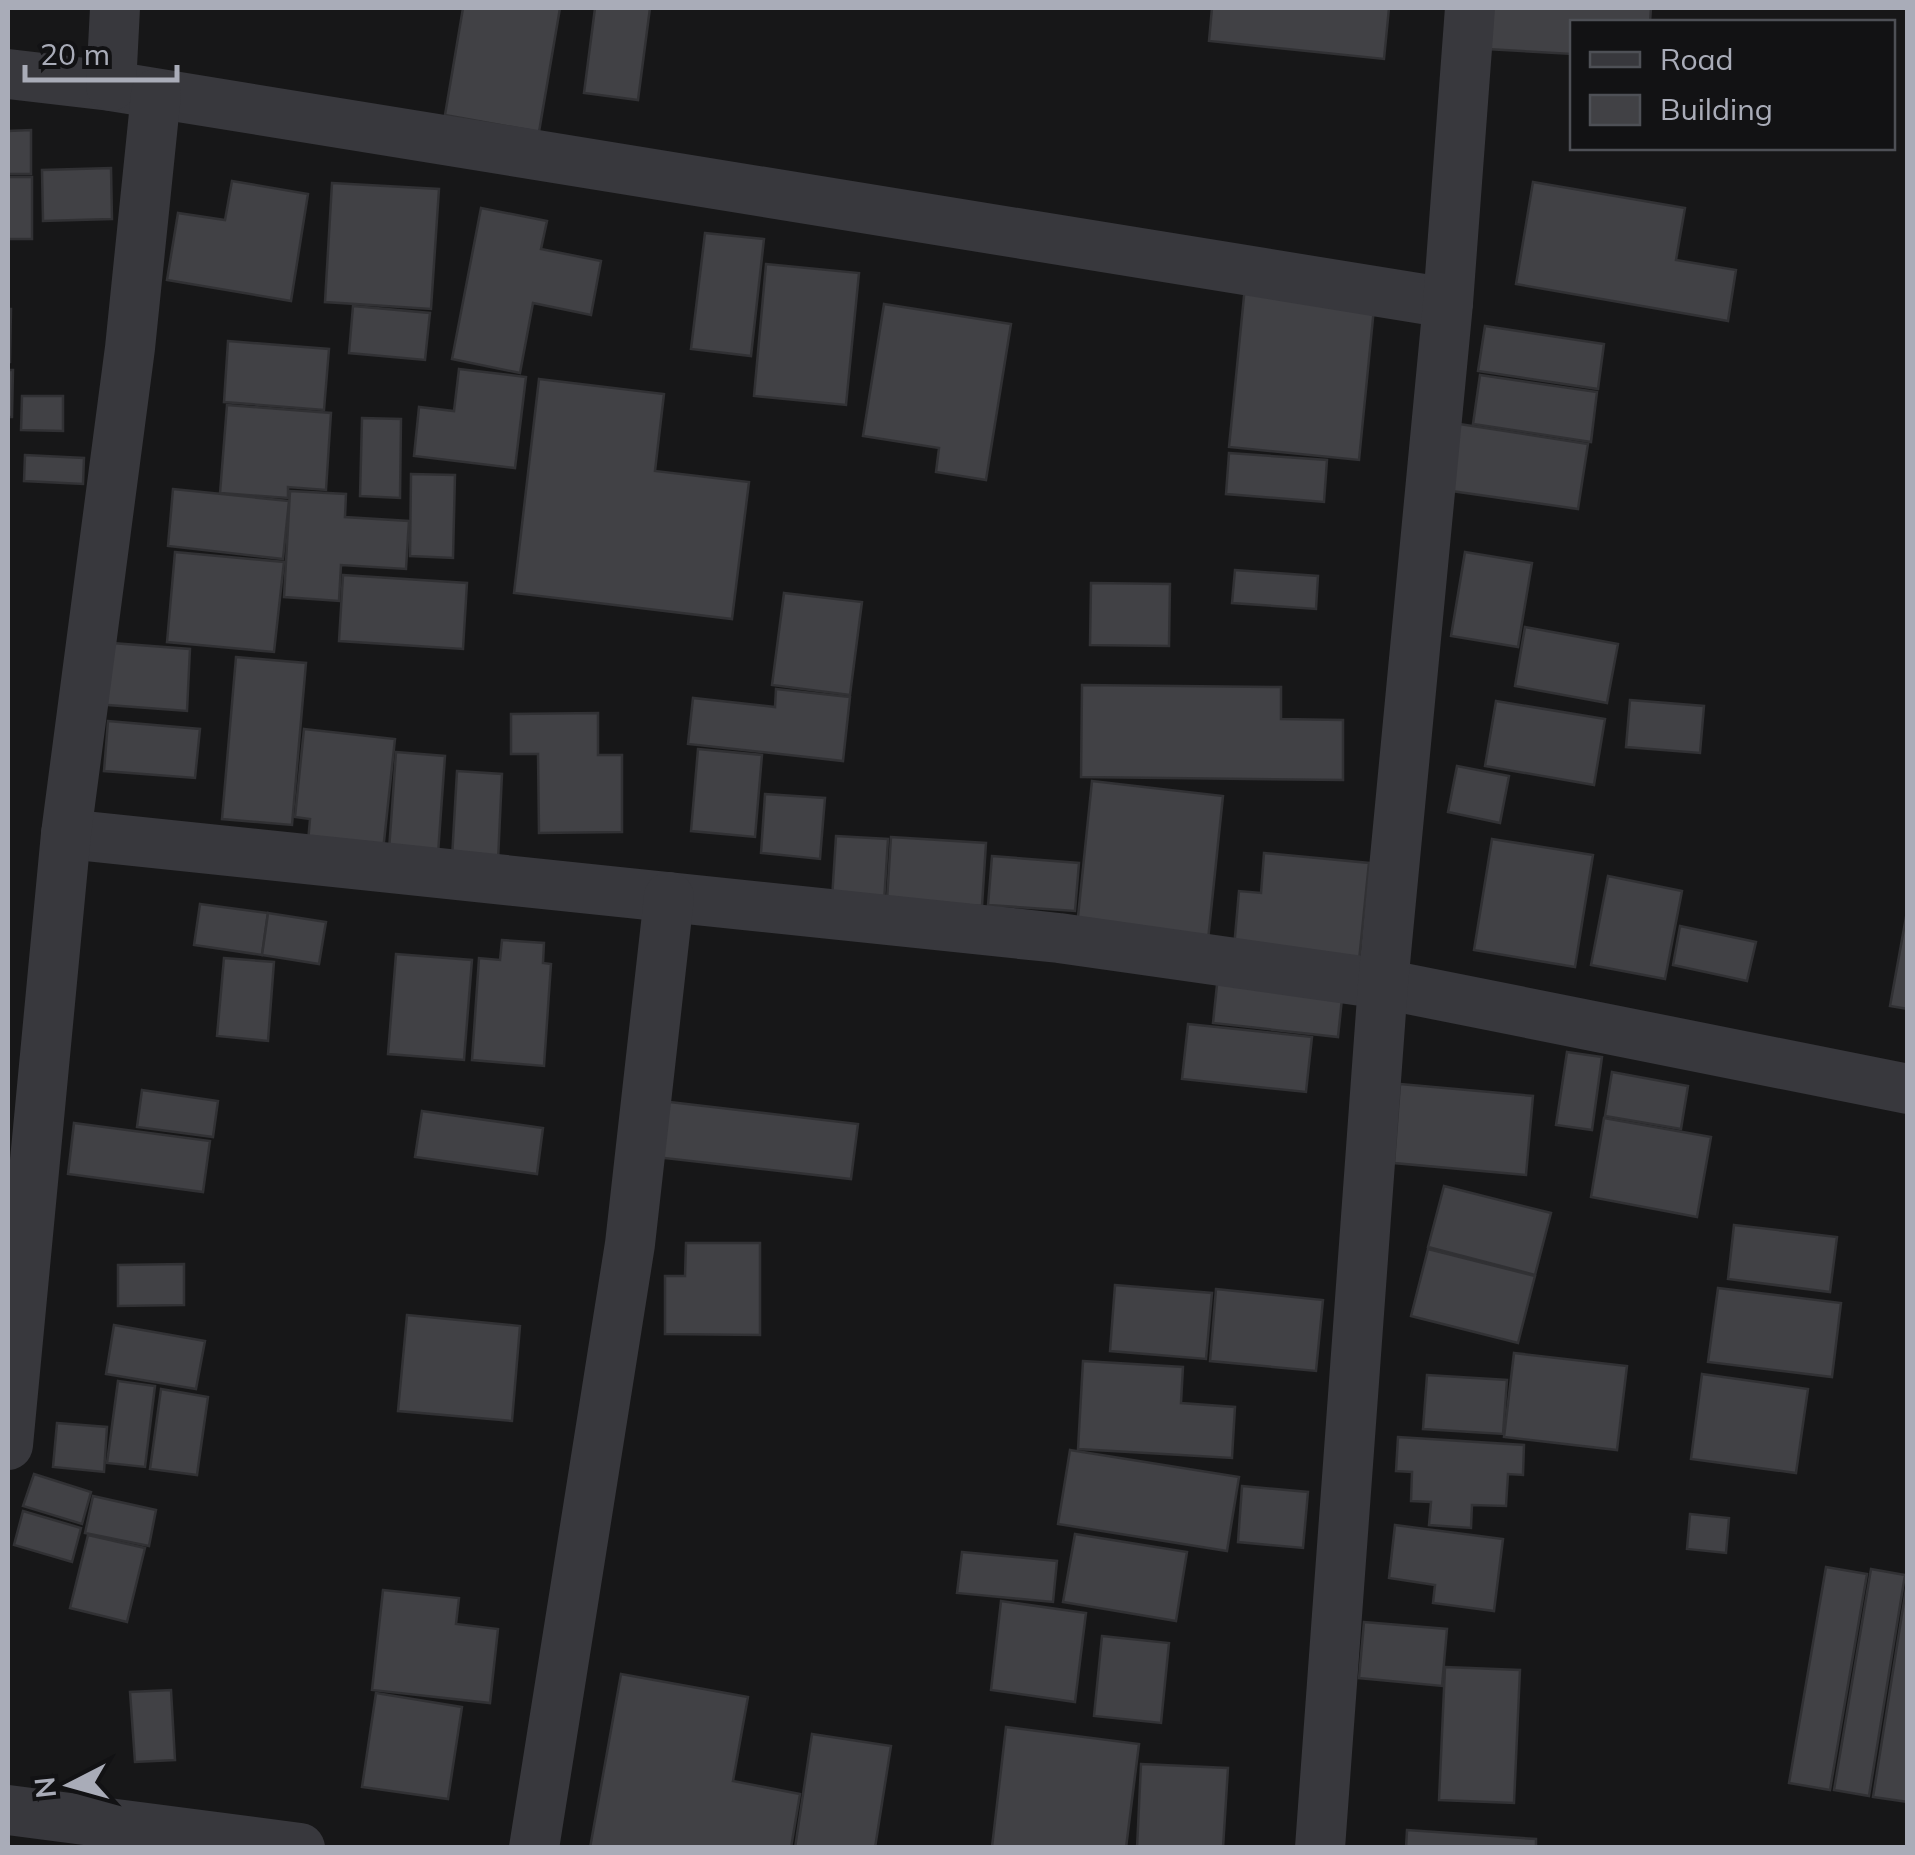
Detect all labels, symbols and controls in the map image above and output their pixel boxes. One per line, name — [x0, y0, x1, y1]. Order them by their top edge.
scale bar — [25, 20, 178, 82]
legend — [1570, 20, 1895, 150]
text: 20 m — [40, 35, 110, 73]
text: Road — [1660, 40, 1734, 78]
text: Building — [1660, 90, 1773, 128]
north arrow — [20, 1735, 120, 1835]
text: N — [26, 1775, 63, 1800]

